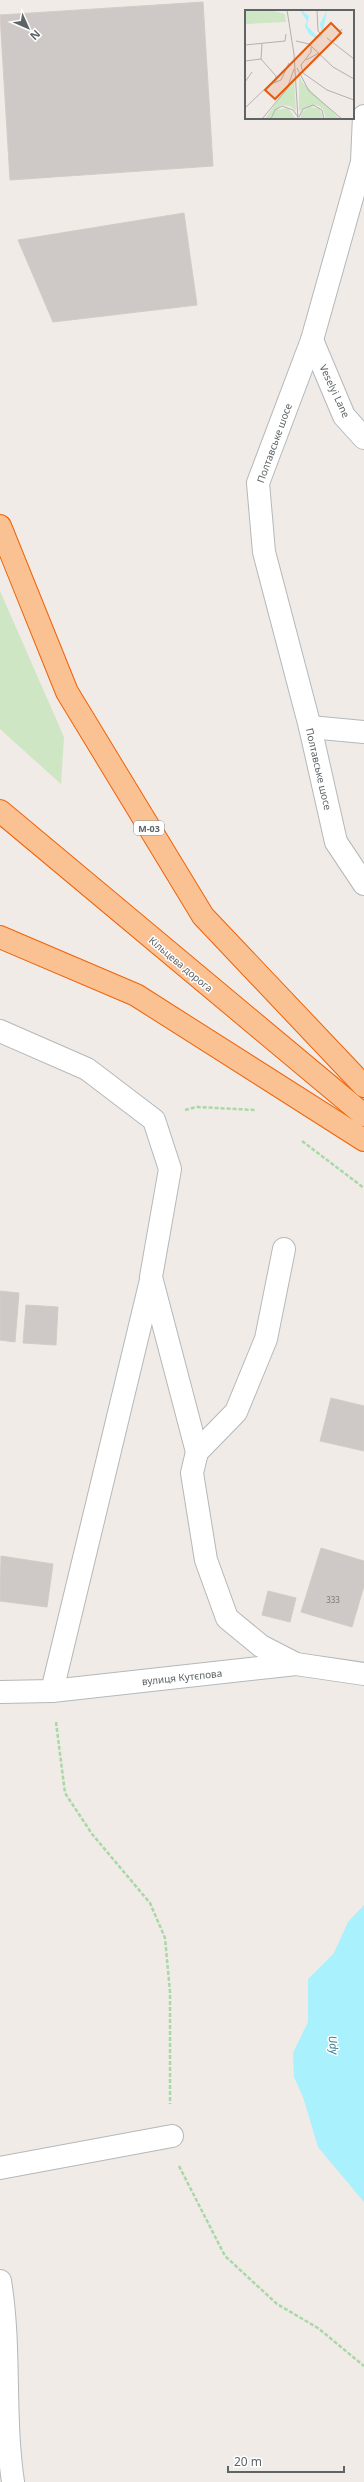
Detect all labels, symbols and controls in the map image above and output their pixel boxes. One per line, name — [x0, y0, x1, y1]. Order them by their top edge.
north arrow — [8, 8, 48, 48]
inset map — [245, 10, 354, 119]
text: N — [27, 27, 44, 44]
street label: Veselyi Lane — [317, 362, 354, 420]
street label: Полтавське шосе — [253, 401, 295, 485]
street label: Полтавське шосе — [303, 727, 335, 812]
road number: М-03 — [134, 821, 164, 835]
street label: Кільцева дорога — [146, 933, 216, 995]
house number: 333 — [326, 1594, 340, 1605]
street label: вулиця Кутєпова — [141, 1666, 223, 1688]
water label: Udy — [325, 2035, 343, 2056]
scale bar — [228, 2448, 344, 2474]
text: 20 m — [234, 2453, 262, 2470]

